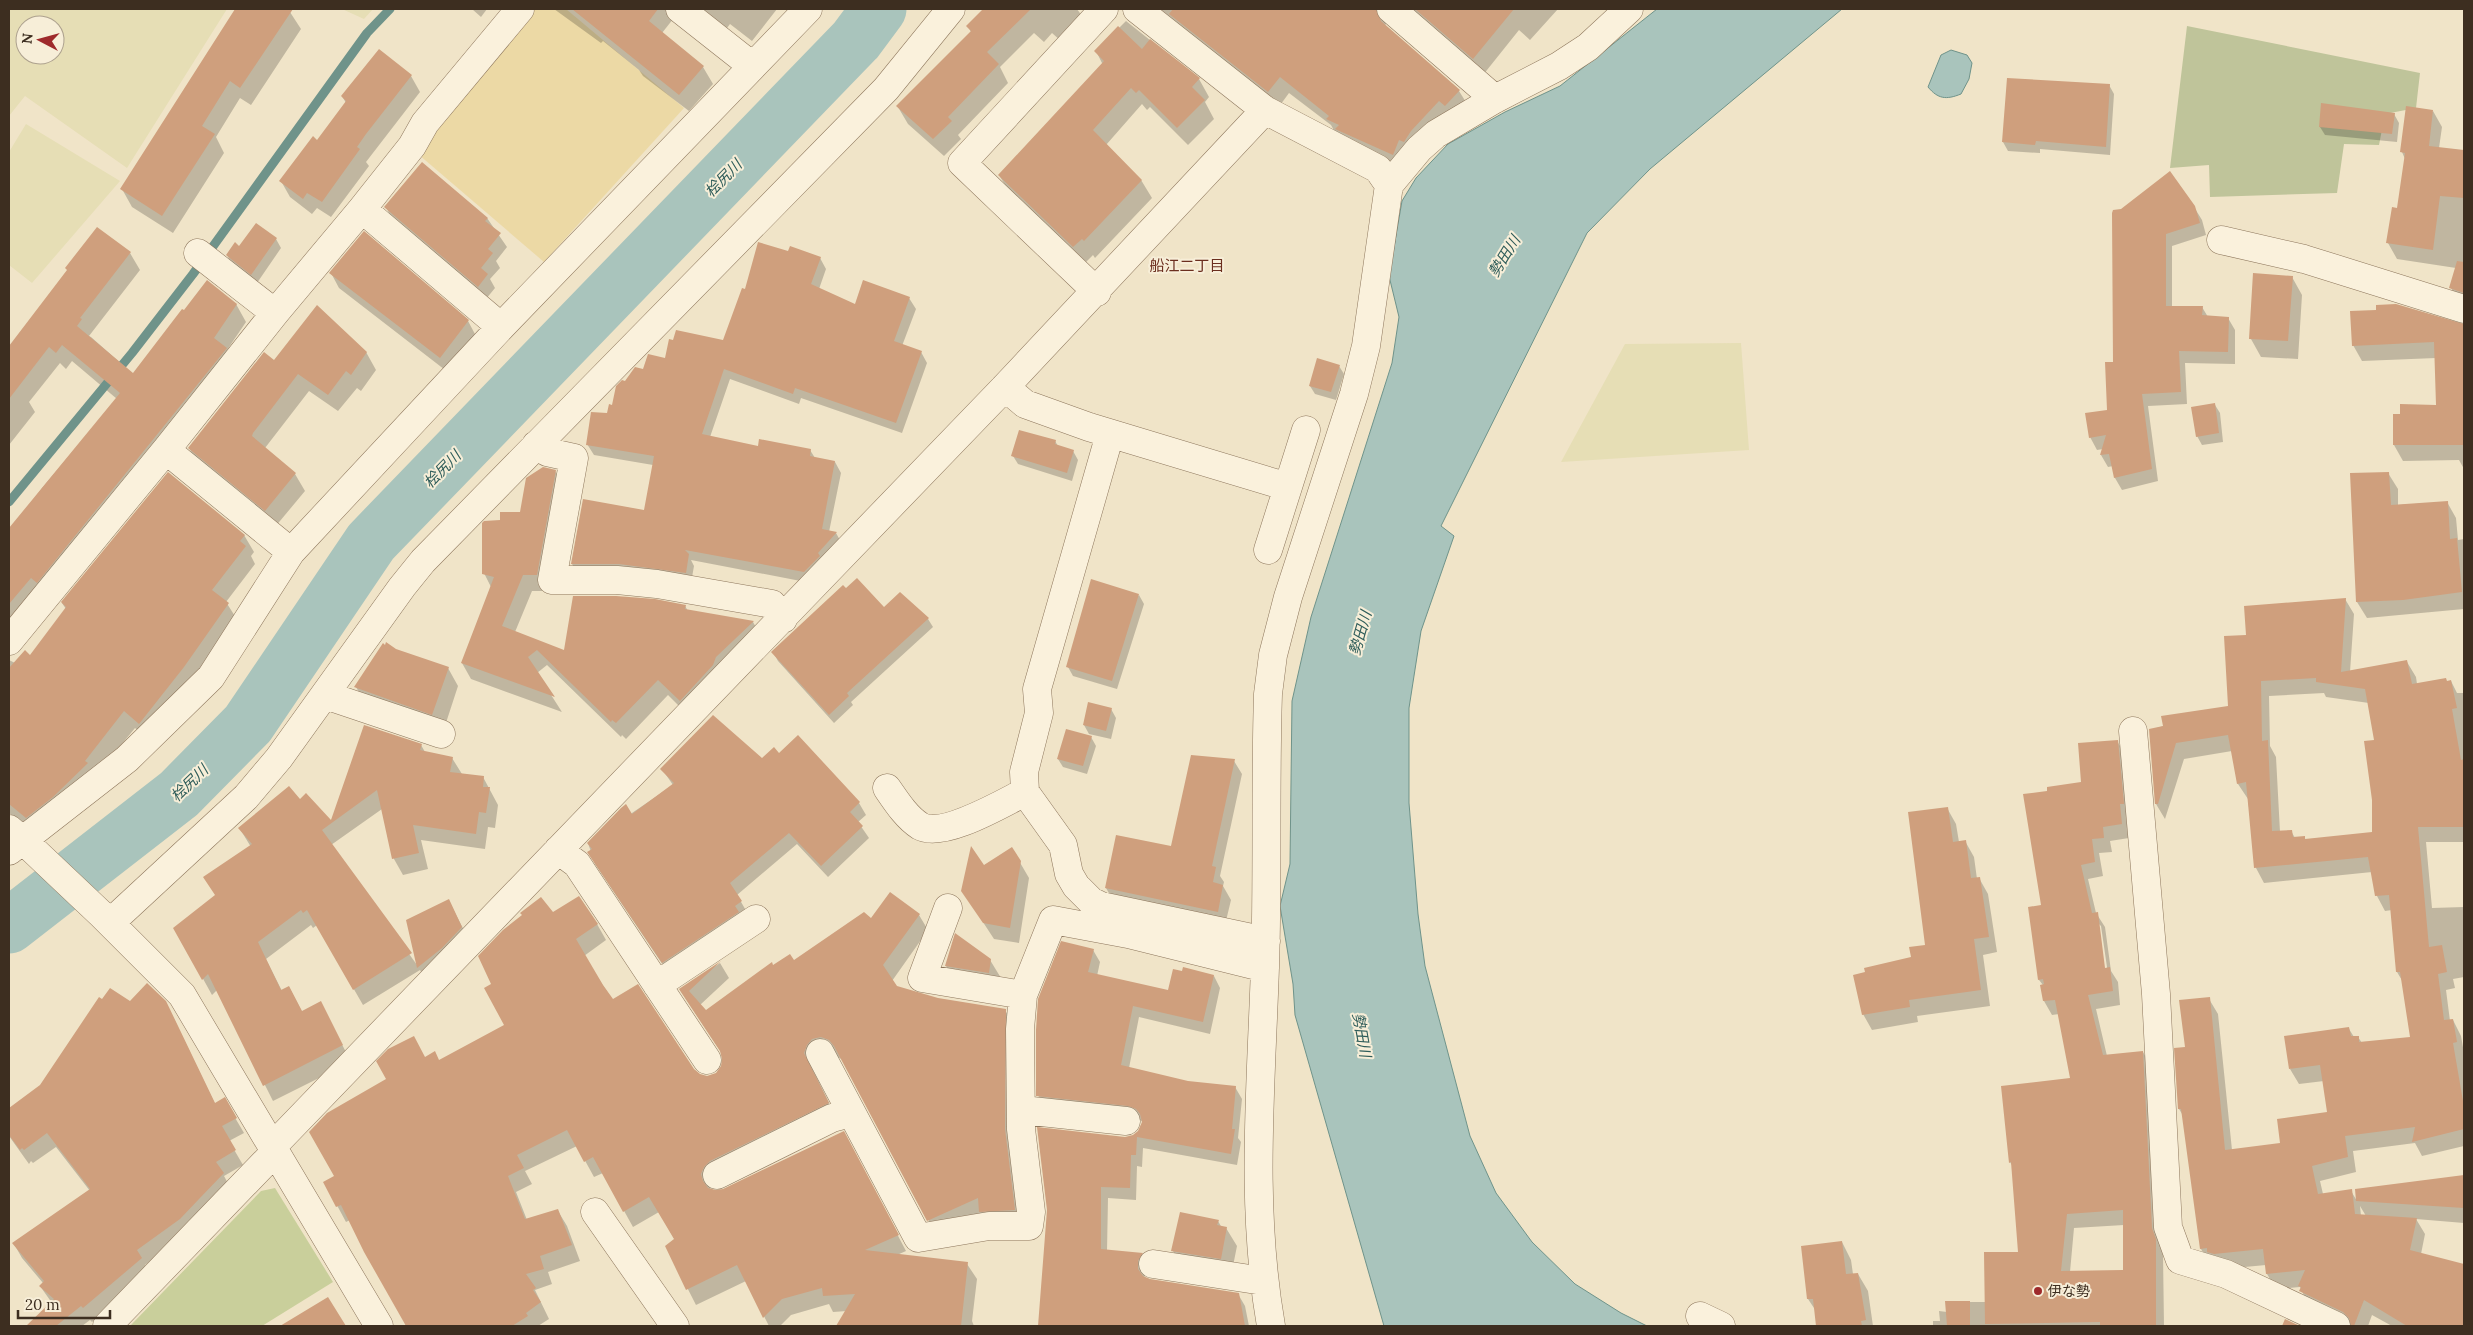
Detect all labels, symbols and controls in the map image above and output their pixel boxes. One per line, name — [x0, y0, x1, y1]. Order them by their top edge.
north arrow — [15, 15, 65, 65]
text: N — [18, 32, 37, 45]
water label: 桧尻川 — [701, 154, 747, 201]
water label: 勢田川 — [1484, 230, 1525, 280]
district label: 船江二丁目 — [1149, 256, 1225, 275]
water label: 桧尻川 — [420, 445, 466, 492]
water label: 勢田川 — [1345, 607, 1376, 657]
water label: 桧尻川 — [166, 759, 213, 805]
water label: 勢田川 — [1349, 1011, 1376, 1061]
place label: 伊な勢 — [2048, 1282, 2090, 1300]
marker: 伊な勢 — [2032, 1285, 2044, 1297]
scale bar — [18, 1288, 110, 1320]
text: 20 m — [25, 1295, 60, 1314]

